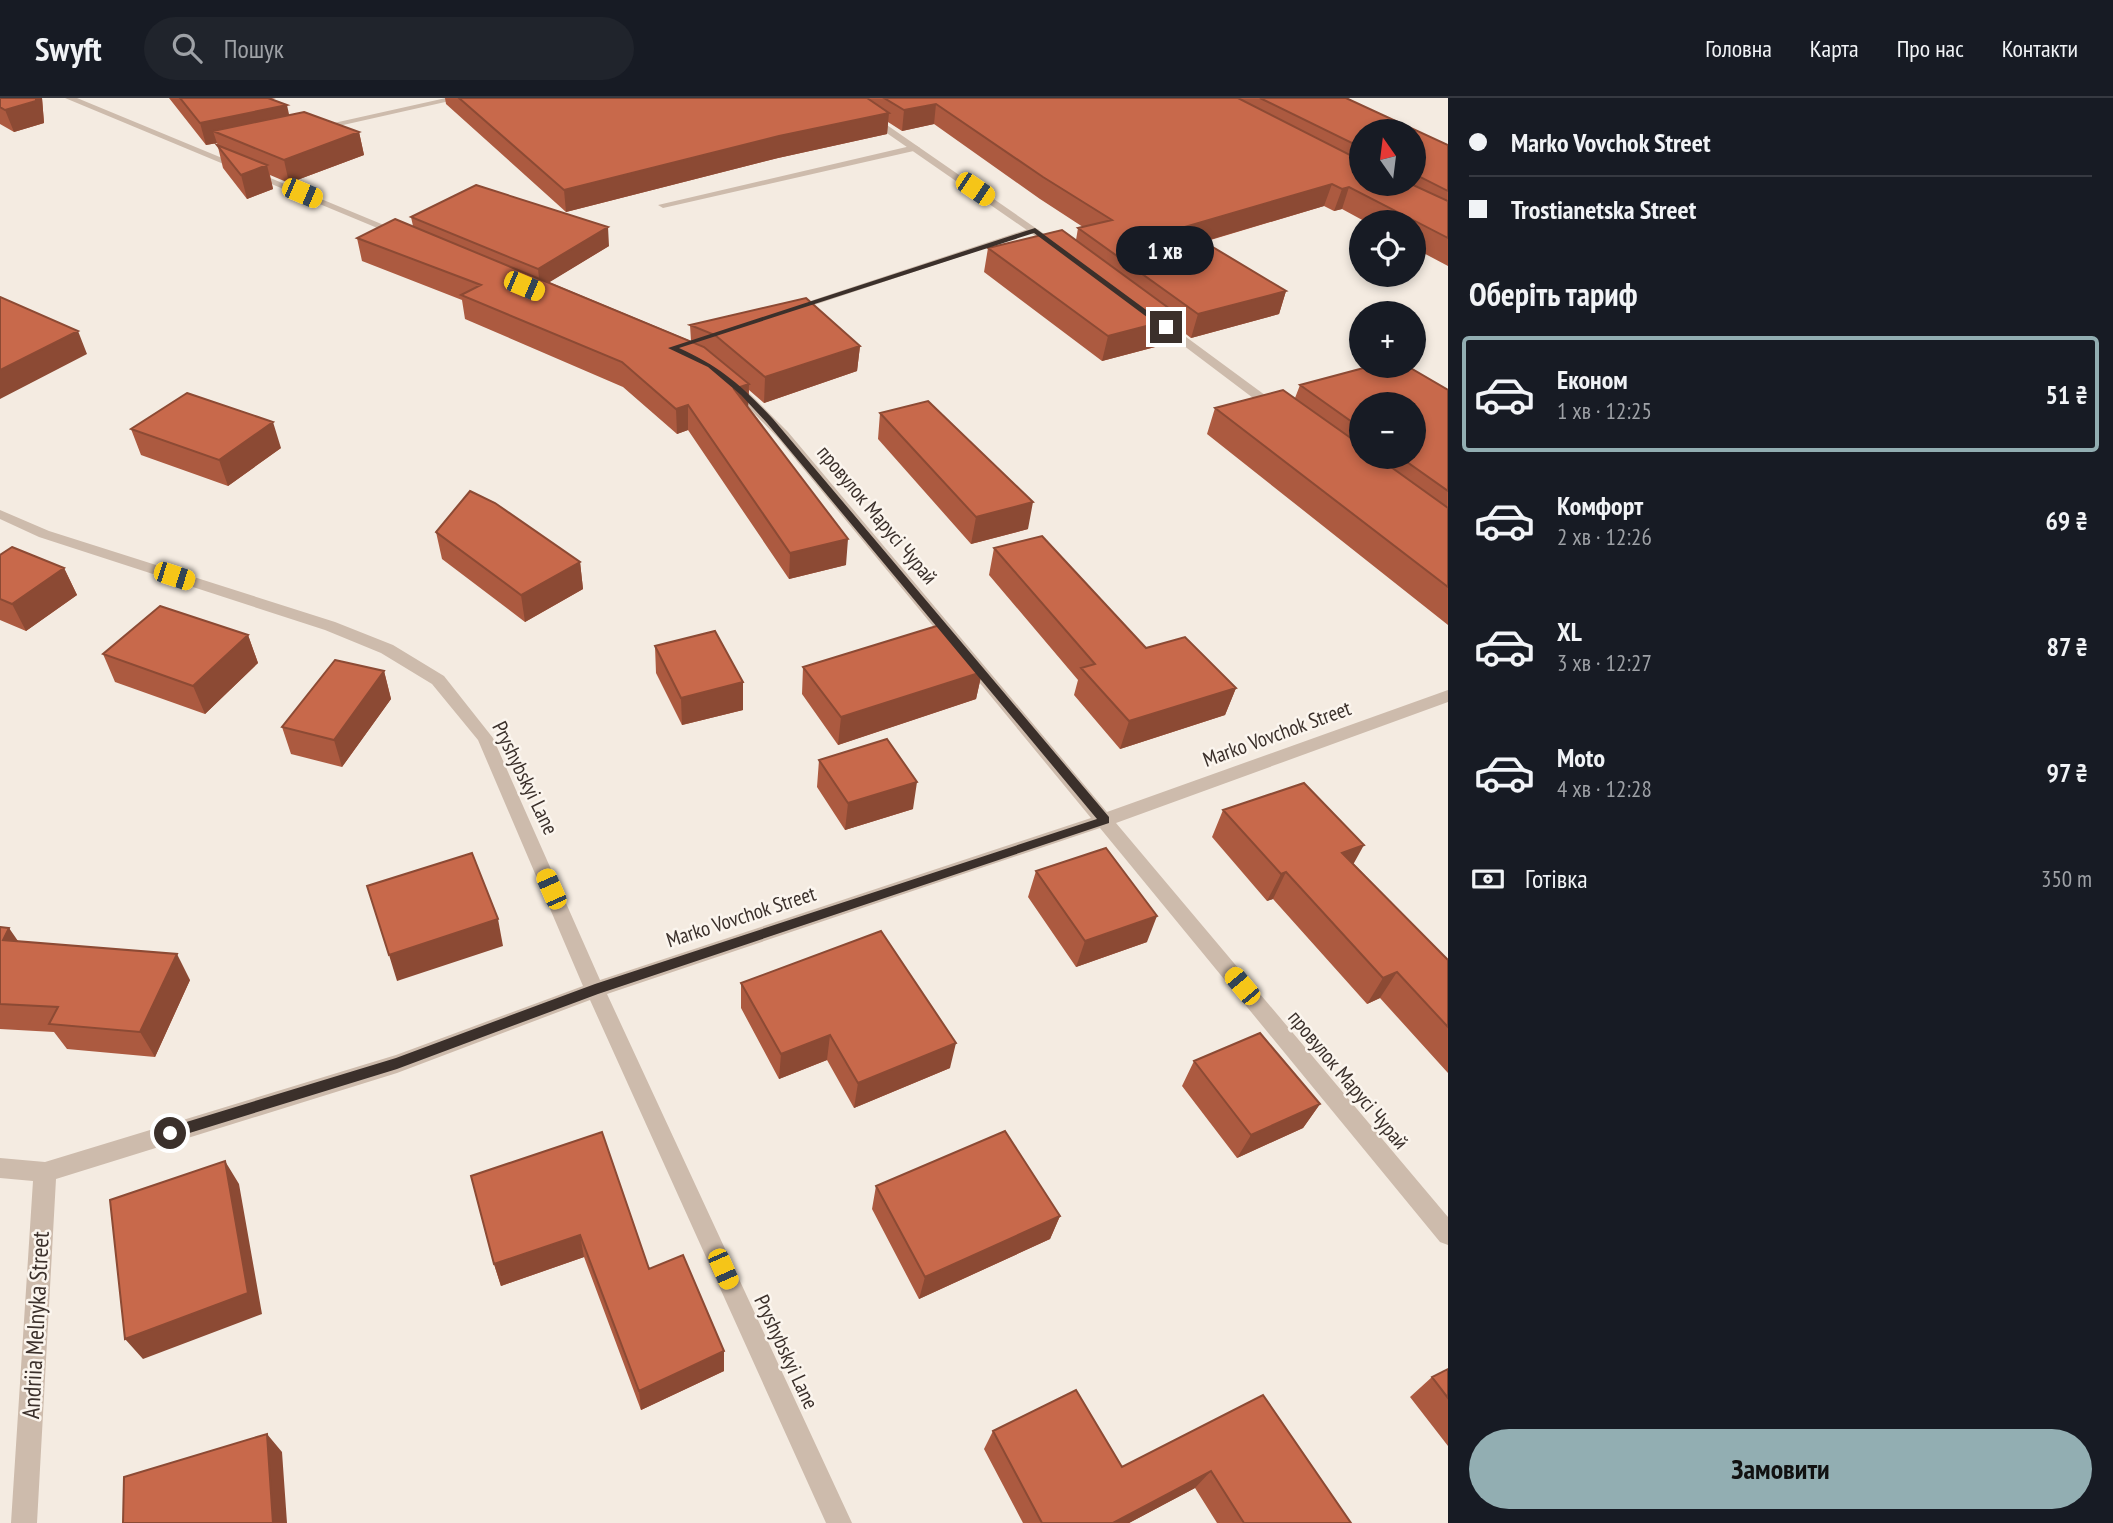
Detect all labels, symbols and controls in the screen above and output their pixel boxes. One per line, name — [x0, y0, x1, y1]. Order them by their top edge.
search box — [144, 17, 634, 80]
text: Swyft — [35, 27, 102, 70]
icon: search — [168, 29, 206, 67]
text: Пошук — [224, 32, 284, 65]
text: Головна — [1705, 33, 1772, 64]
text: Карта — [1810, 33, 1859, 64]
text: Про нас — [1897, 33, 1964, 64]
text: Контакти — [2002, 33, 2078, 64]
north arrow — [1349, 119, 1426, 196]
map controls — [1349, 119, 1426, 469]
text: Marko Vovchok Street — [1511, 126, 1710, 159]
car — [952, 169, 999, 209]
car — [279, 175, 326, 211]
text: Trostianetska Street — [1511, 193, 1696, 226]
button: locate — [1349, 210, 1426, 287]
callout: 1 хв — [1117, 226, 1215, 274]
text: 1 хв — [1147, 236, 1183, 265]
car — [501, 268, 548, 304]
text: Оберіть тариф — [1469, 273, 1637, 315]
button: + — [1349, 301, 1426, 378]
route end — [1150, 311, 1182, 343]
icon: car — [1473, 363, 1536, 426]
text: Економ — [1557, 363, 1628, 396]
text: 51 ₴ — [2045, 378, 2088, 411]
button: − — [1349, 392, 1426, 469]
text: 1 хв · 12:25 — [1557, 396, 1652, 425]
street label: провулок Марусі Чурай — [811, 440, 943, 590]
icon: car — [1473, 489, 1536, 552]
text: Комфорт — [1557, 489, 1643, 522]
text: 69 ₴ — [2045, 504, 2088, 537]
text: 2 хв · 12:26 — [1557, 522, 1652, 551]
car — [151, 560, 198, 592]
icon: car — [1473, 615, 1536, 678]
text: XL — [1557, 615, 1582, 648]
text: 87 ₴ — [2047, 630, 2088, 663]
text: 3 хв · 12:27 — [1557, 648, 1652, 677]
street label: Marko Vovchok Street — [1199, 694, 1355, 773]
street label: Pryshybskyi Lane — [486, 717, 564, 839]
icon: car — [1473, 741, 1536, 804]
text: Moto — [1557, 741, 1605, 774]
text: 97 ₴ — [2047, 756, 2088, 789]
text: 4 хв · 12:28 — [1557, 774, 1652, 803]
icon: cash — [1469, 860, 1507, 898]
text: Готівка — [1525, 862, 1588, 895]
text: 350 m — [2041, 864, 2092, 893]
car — [533, 866, 570, 912]
street label: Marko Vovchok Street — [663, 880, 819, 953]
car — [1221, 963, 1264, 1009]
street label: провулок Марусі Чурай — [1282, 1005, 1414, 1155]
route start — [154, 1117, 186, 1149]
street label: Andriia Melnyka Street — [15, 1230, 56, 1420]
car — [705, 1246, 742, 1292]
street label: Pryshybskyi Lane — [748, 1290, 825, 1413]
button: Замовити — [1469, 1429, 2092, 1509]

